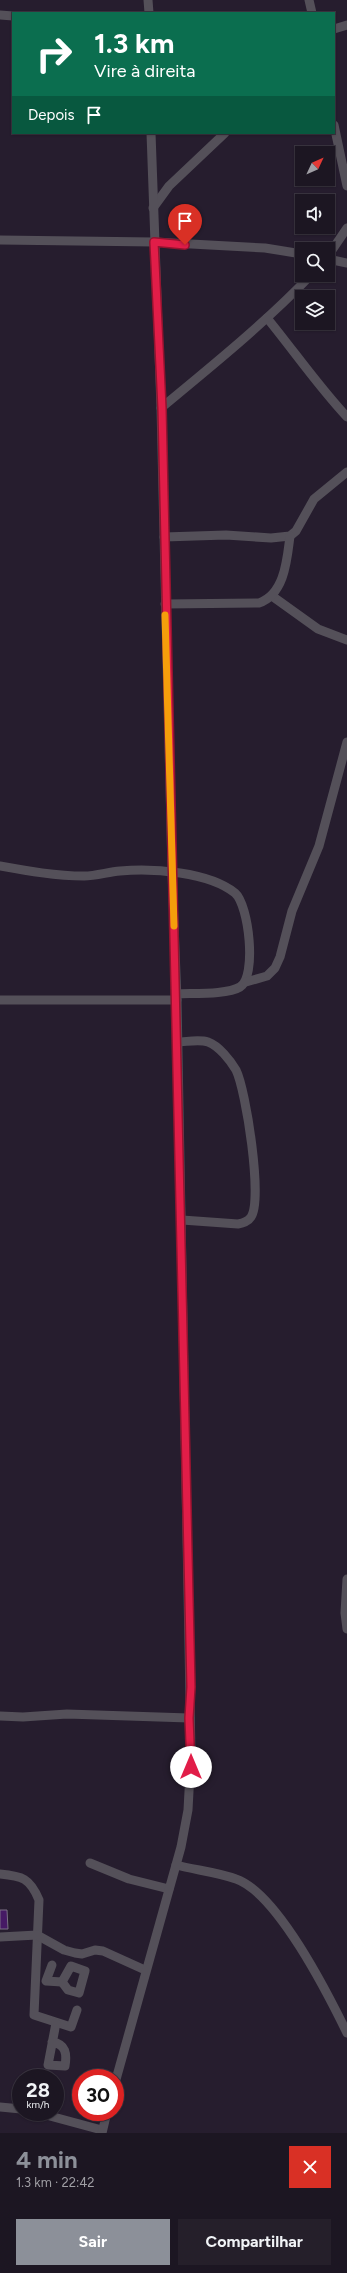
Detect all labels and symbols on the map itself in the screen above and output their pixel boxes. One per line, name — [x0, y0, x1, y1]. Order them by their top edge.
north arrow — [295, 146, 335, 186]
pin — [168, 204, 202, 245]
position arrow — [170, 1746, 212, 1788]
speed limit sign: 30 — [72, 2069, 124, 2121]

